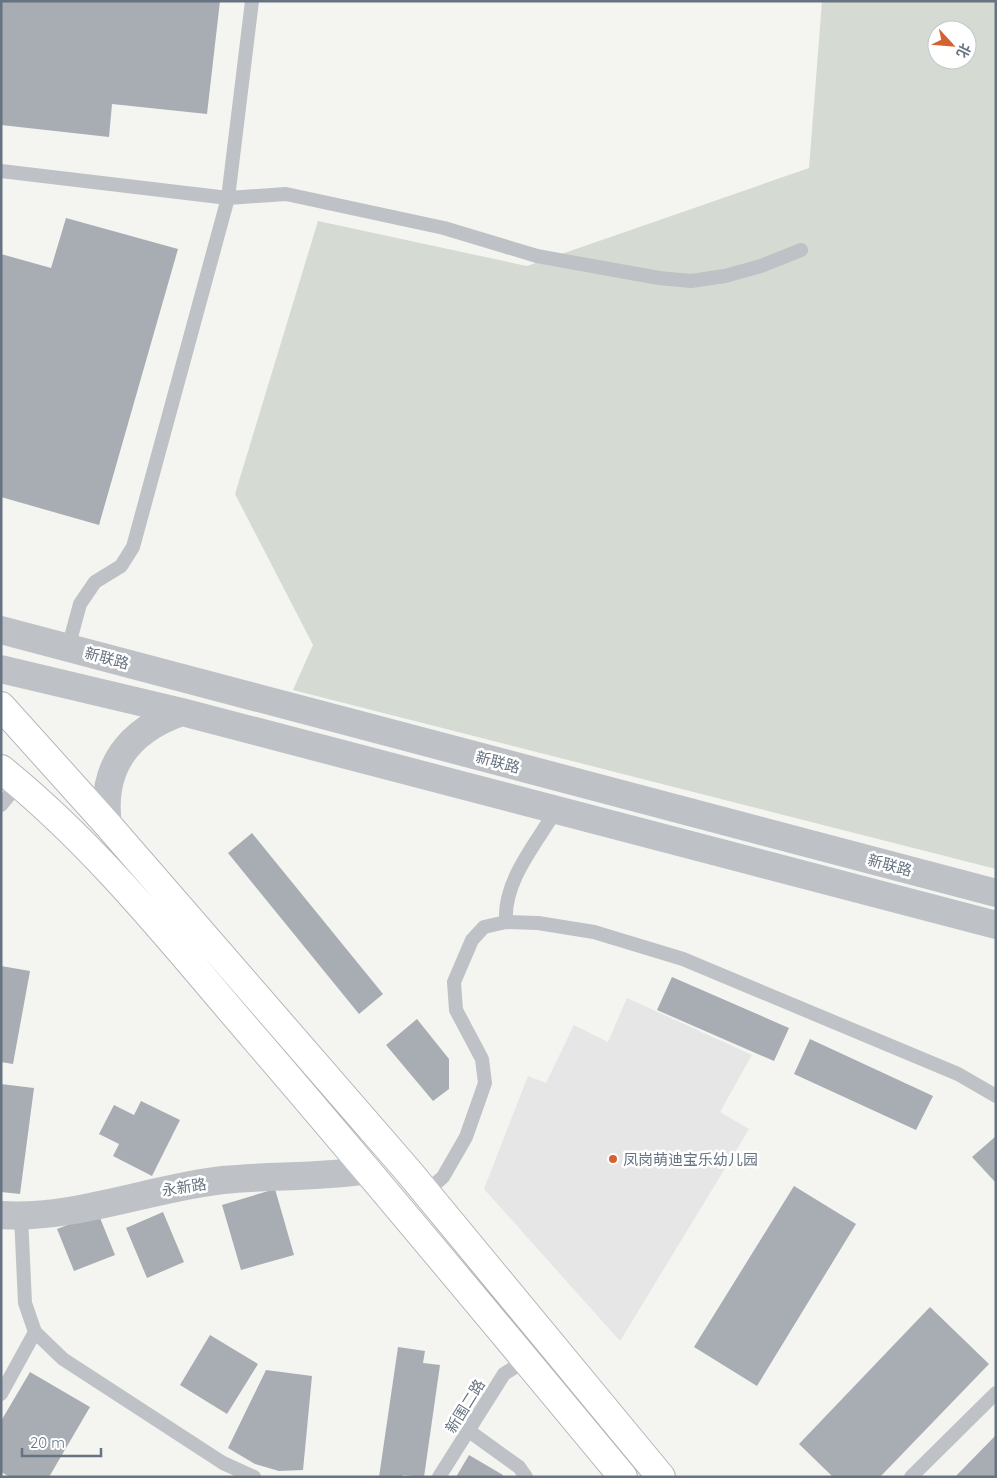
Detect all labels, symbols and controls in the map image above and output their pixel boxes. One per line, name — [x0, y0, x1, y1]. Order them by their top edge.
north arrow — [927, 20, 977, 70]
text: 北 — [953, 40, 975, 61]
street label: 新联路 — [83, 643, 131, 673]
street label: 新联路 — [474, 747, 522, 777]
street label: 新联路 — [866, 850, 914, 880]
place label: 凤岗萌迪宝乐幼儿园 — [623, 1150, 758, 1169]
marker: 凤岗萌迪宝乐幼儿园 — [607, 1153, 619, 1165]
street label: 永新路 — [160, 1174, 208, 1200]
street label: 新围二路 — [441, 1376, 489, 1436]
scale bar — [22, 1426, 101, 1458]
text: 20 m — [30, 1433, 65, 1452]

